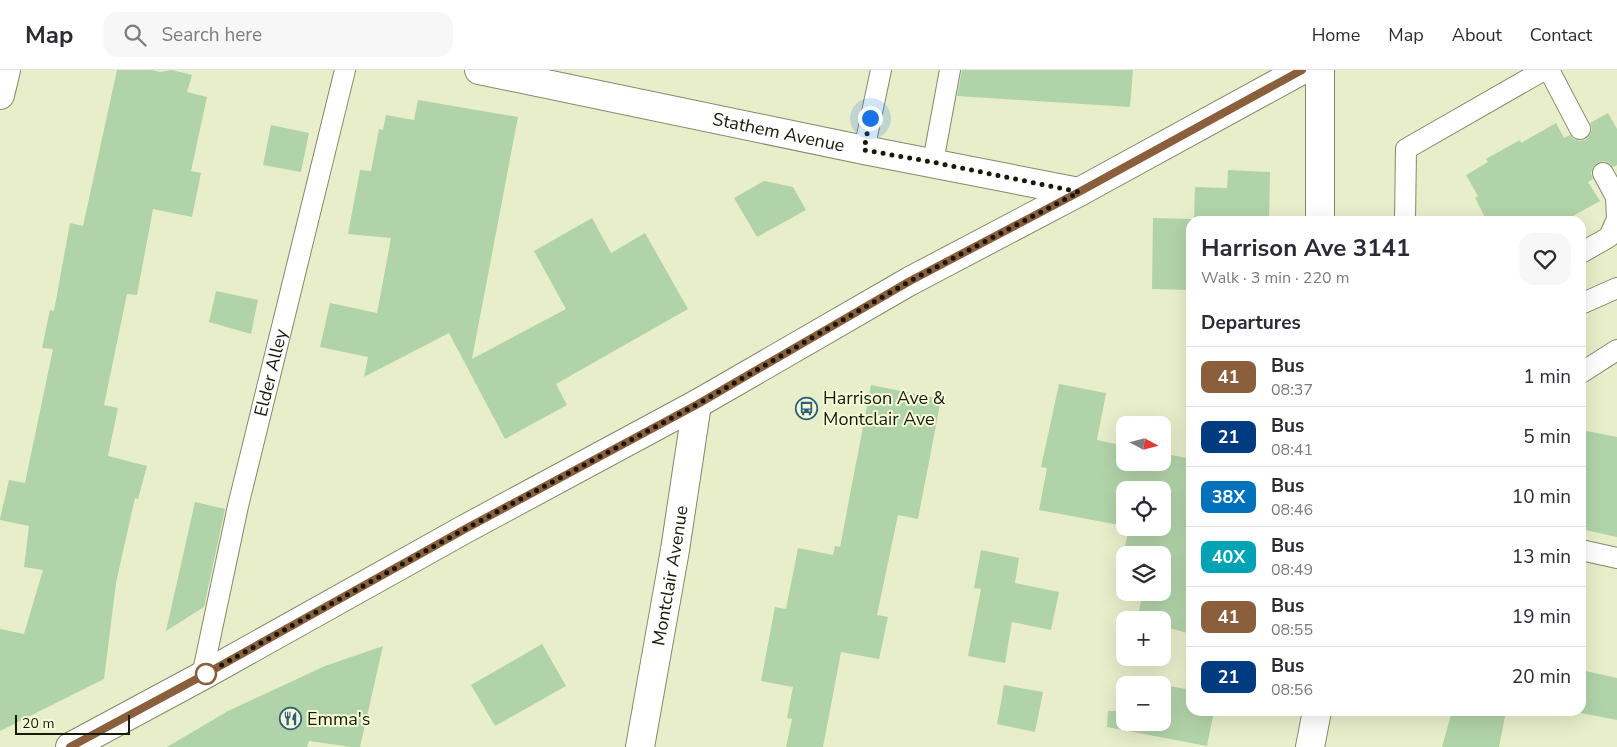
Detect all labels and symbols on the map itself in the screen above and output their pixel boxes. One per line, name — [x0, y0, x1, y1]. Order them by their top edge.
your location — [858, 106, 883, 131]
street label: Stathem Avenue — [710, 107, 847, 158]
street label: Elder Alley — [248, 326, 293, 419]
place label: Harrison Ave & Montclair Ave — [823, 386, 946, 431]
bus stop icon: Harrison Ave & Montclair Ave — [795, 396, 819, 420]
north arrow — [1116, 416, 1171, 471]
street label: Montclair Avenue — [646, 504, 694, 648]
unlabelled marker — [195, 663, 217, 685]
restaurant icon: Emma's — [279, 707, 303, 731]
place label: Emma's — [307, 707, 371, 731]
scale bar — [15, 712, 130, 735]

